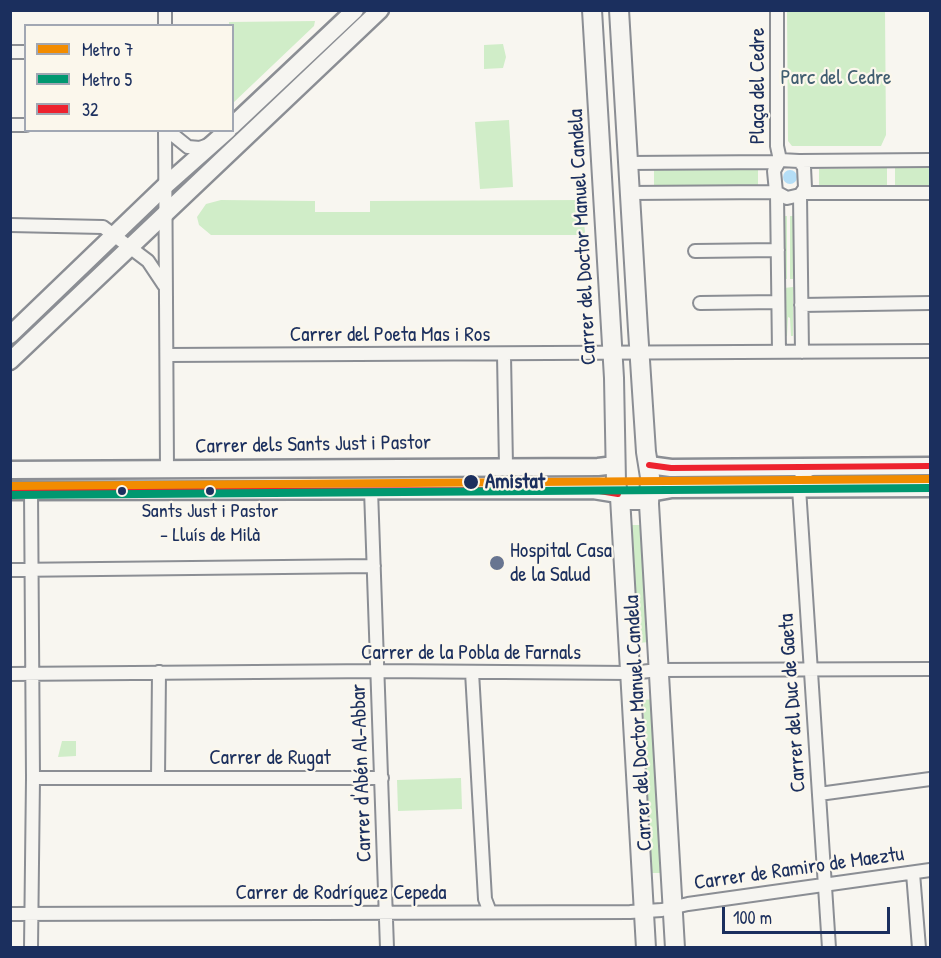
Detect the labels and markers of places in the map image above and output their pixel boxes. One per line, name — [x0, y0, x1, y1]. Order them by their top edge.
place label: Amistat — [485, 469, 545, 495]
marker: Amistat — [462, 473, 480, 491]
unlabelled marker — [116, 485, 128, 497]
marker: Sants Just i Pastor - Lluís de Milà — [204, 485, 216, 497]
place label: Sants Just i Pastor - Lluís de Milà — [142, 500, 278, 547]
place label: Hospital Casa de la Salud — [510, 538, 612, 588]
marker: Hospital Casa de la Salud — [488, 554, 506, 572]

